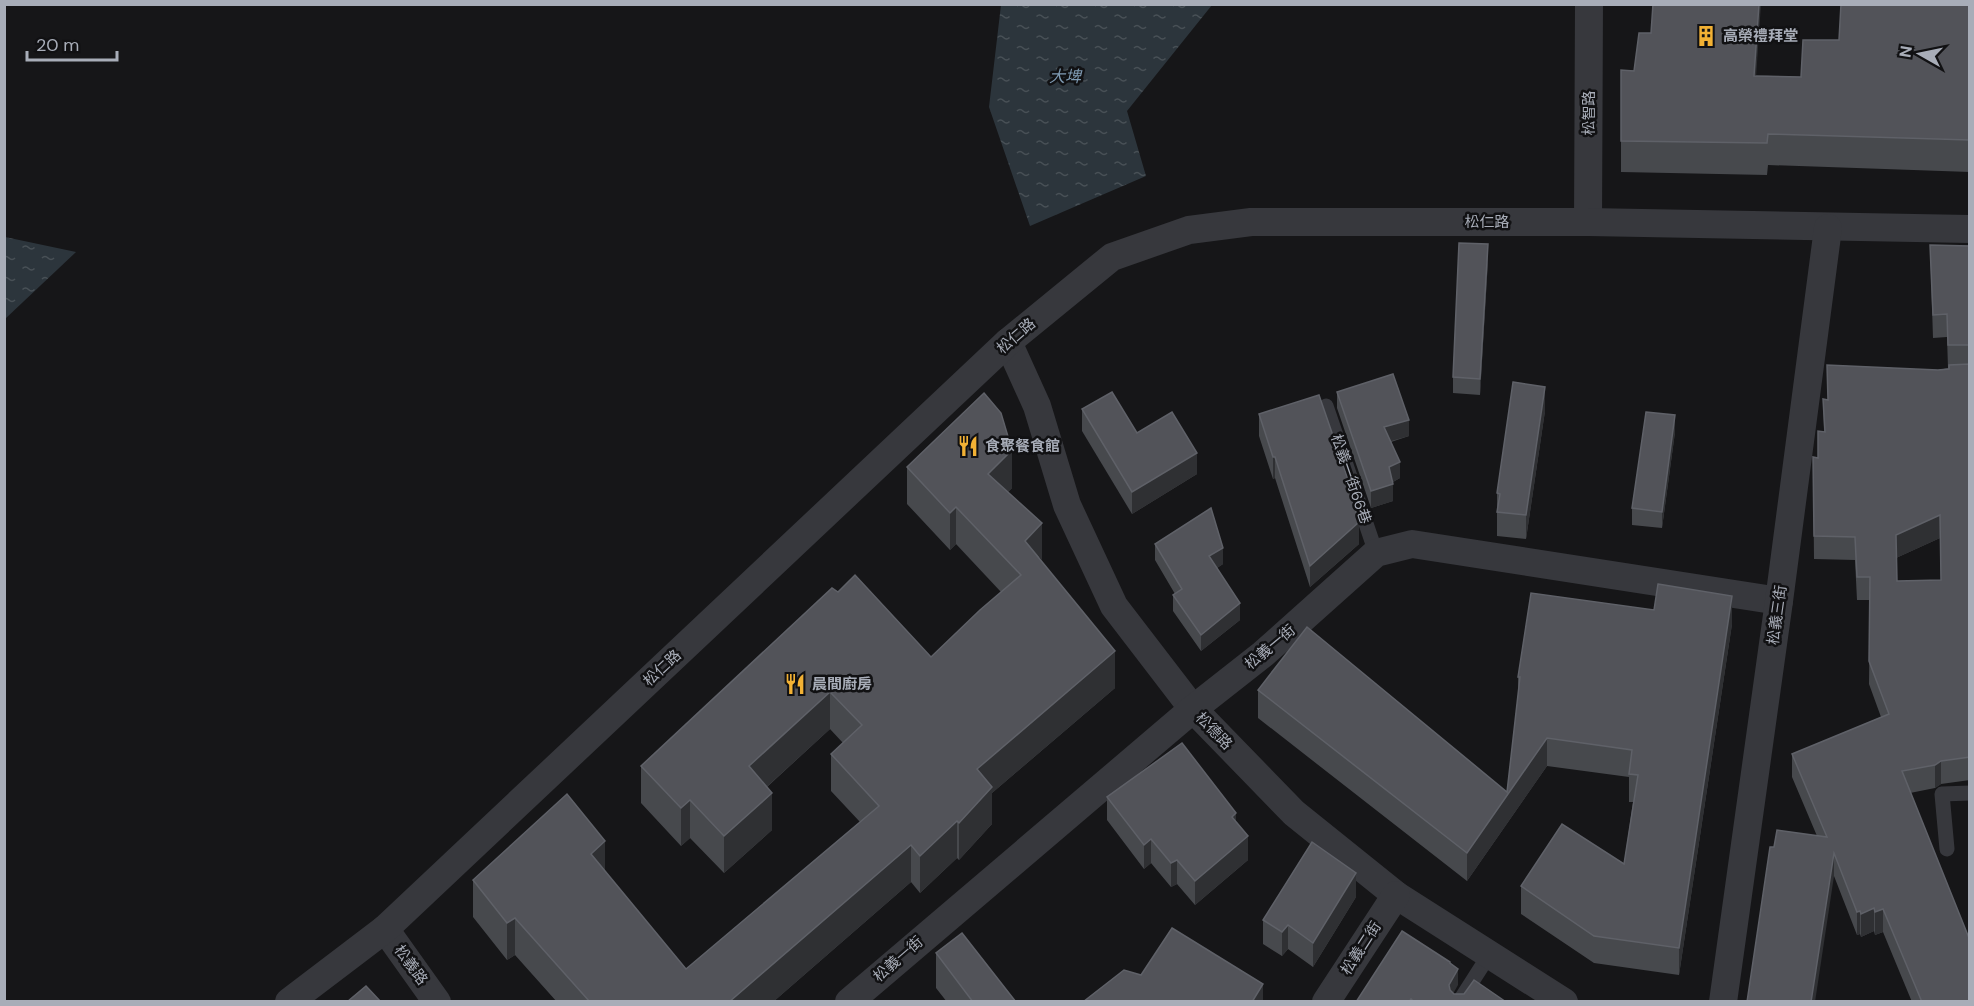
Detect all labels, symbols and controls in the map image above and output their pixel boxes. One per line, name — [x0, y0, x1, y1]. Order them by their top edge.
scale bar — [27, 24, 117, 62]
building icon: 高榮禮拜堂 — [1694, 24, 1718, 48]
north arrow — [1890, 24, 1950, 84]
place label: 高榮禮拜堂 — [1723, 26, 1798, 46]
text: 20 m — [36, 33, 79, 57]
text: N — [1894, 44, 1917, 59]
water label: 大埤 — [1049, 66, 1083, 87]
street label: 松智路 — [1579, 90, 1599, 136]
street label: 松仁路 — [1464, 212, 1510, 232]
street label: 松仁路 — [992, 314, 1040, 358]
street label: 松義一街66巷 — [1326, 431, 1376, 527]
restaurant icon: 食聚餐食館 — [956, 434, 980, 458]
place label: 食聚餐食館 — [985, 436, 1060, 456]
street label: 松義三街 — [1763, 584, 1791, 646]
street label: 松義一街 — [1241, 620, 1299, 674]
street label: 松仁路 — [639, 645, 685, 691]
restaurant icon: 晨間廚房 — [783, 672, 807, 696]
place label: 晨間廚房 — [812, 674, 872, 694]
street label: 松德路 — [1191, 708, 1237, 754]
street label: 松義二街 — [1336, 917, 1386, 979]
street label: 松義一街 — [869, 932, 927, 986]
street label: 松義路 — [390, 941, 432, 989]

